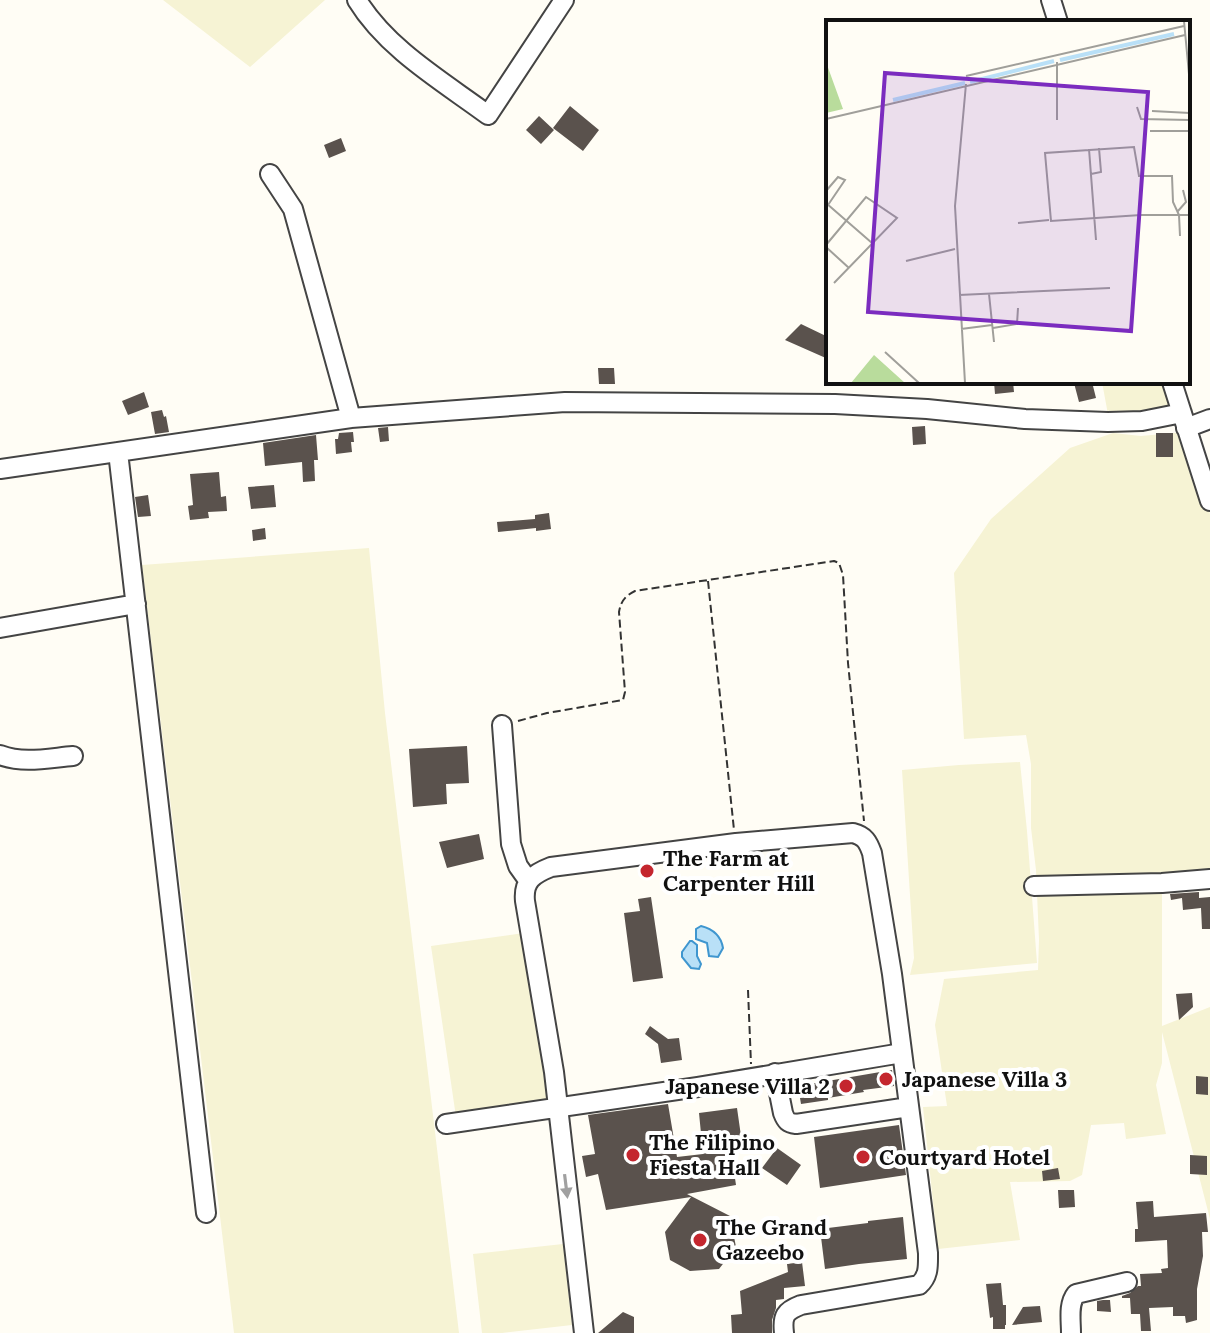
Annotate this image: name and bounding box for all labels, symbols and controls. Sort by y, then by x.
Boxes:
inset map [826,20,1190,384]
place label: The Farm at Carpenter Hill [663,844,815,897]
marker: The Farm at Carpenter Hill [638,862,656,880]
place label: Japanese Villa 3 [902,1065,1067,1093]
marker: Japanese Villa 3 [877,1070,895,1088]
place label: Japanese Villa 2 [665,1072,830,1100]
marker: Japanese Villa 2 [837,1077,855,1095]
place label: The Filipino Fiesta Hall [649,1128,775,1181]
place label: Courtyard Hotel [879,1143,1050,1171]
marker: The Filipino Fiesta Hall [624,1146,642,1164]
marker: Courtyard Hotel [854,1148,872,1166]
one-way arrow [560,1174,573,1199]
place label: The Grand Gazeebo [716,1213,827,1266]
marker: The Grand Gazeebo [691,1231,709,1249]

